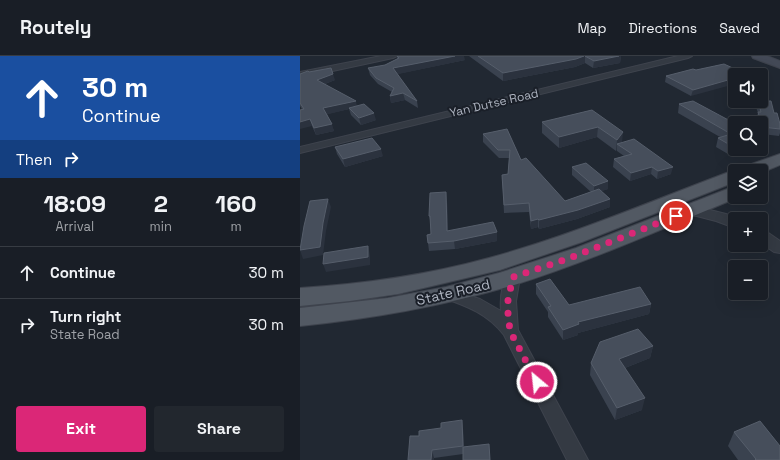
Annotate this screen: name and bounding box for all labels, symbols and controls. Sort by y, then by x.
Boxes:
text: Routely [20,15,91,40]
text: Map [577,19,607,37]
text: Directions [629,19,697,37]
text: Saved [719,19,760,37]
map controls [728,68,768,300]
button: sound [728,68,768,108]
text: 30 m [82,69,148,105]
icon: ahead [16,72,68,124]
street label: Yan Dutse Road [448,85,540,121]
text: Continue [82,104,161,127]
button: search [728,116,768,156]
icon: right [60,148,82,170]
text: Then [16,150,52,169]
button: layers [728,164,768,204]
text: 18:09 [43,188,106,219]
text: 2 [154,188,168,219]
text: 160 [215,188,257,219]
pin [659,199,693,233]
icon: arrive [665,205,687,227]
button: + [728,212,768,252]
text: Arrival [55,218,94,235]
text: min [150,218,172,235]
text: m [230,218,242,235]
button: − [728,260,768,300]
icon: ahead [16,262,38,284]
text: Continue [50,263,116,282]
text: 30 m [249,263,284,282]
street label: State Road [414,275,492,309]
text: Turn right [50,307,121,326]
icon: right [16,314,38,336]
text: 30 m [249,315,284,334]
text: State Road [50,326,120,343]
position arrow [516,361,558,403]
button: Exit [16,406,146,452]
button: Share [154,406,284,452]

